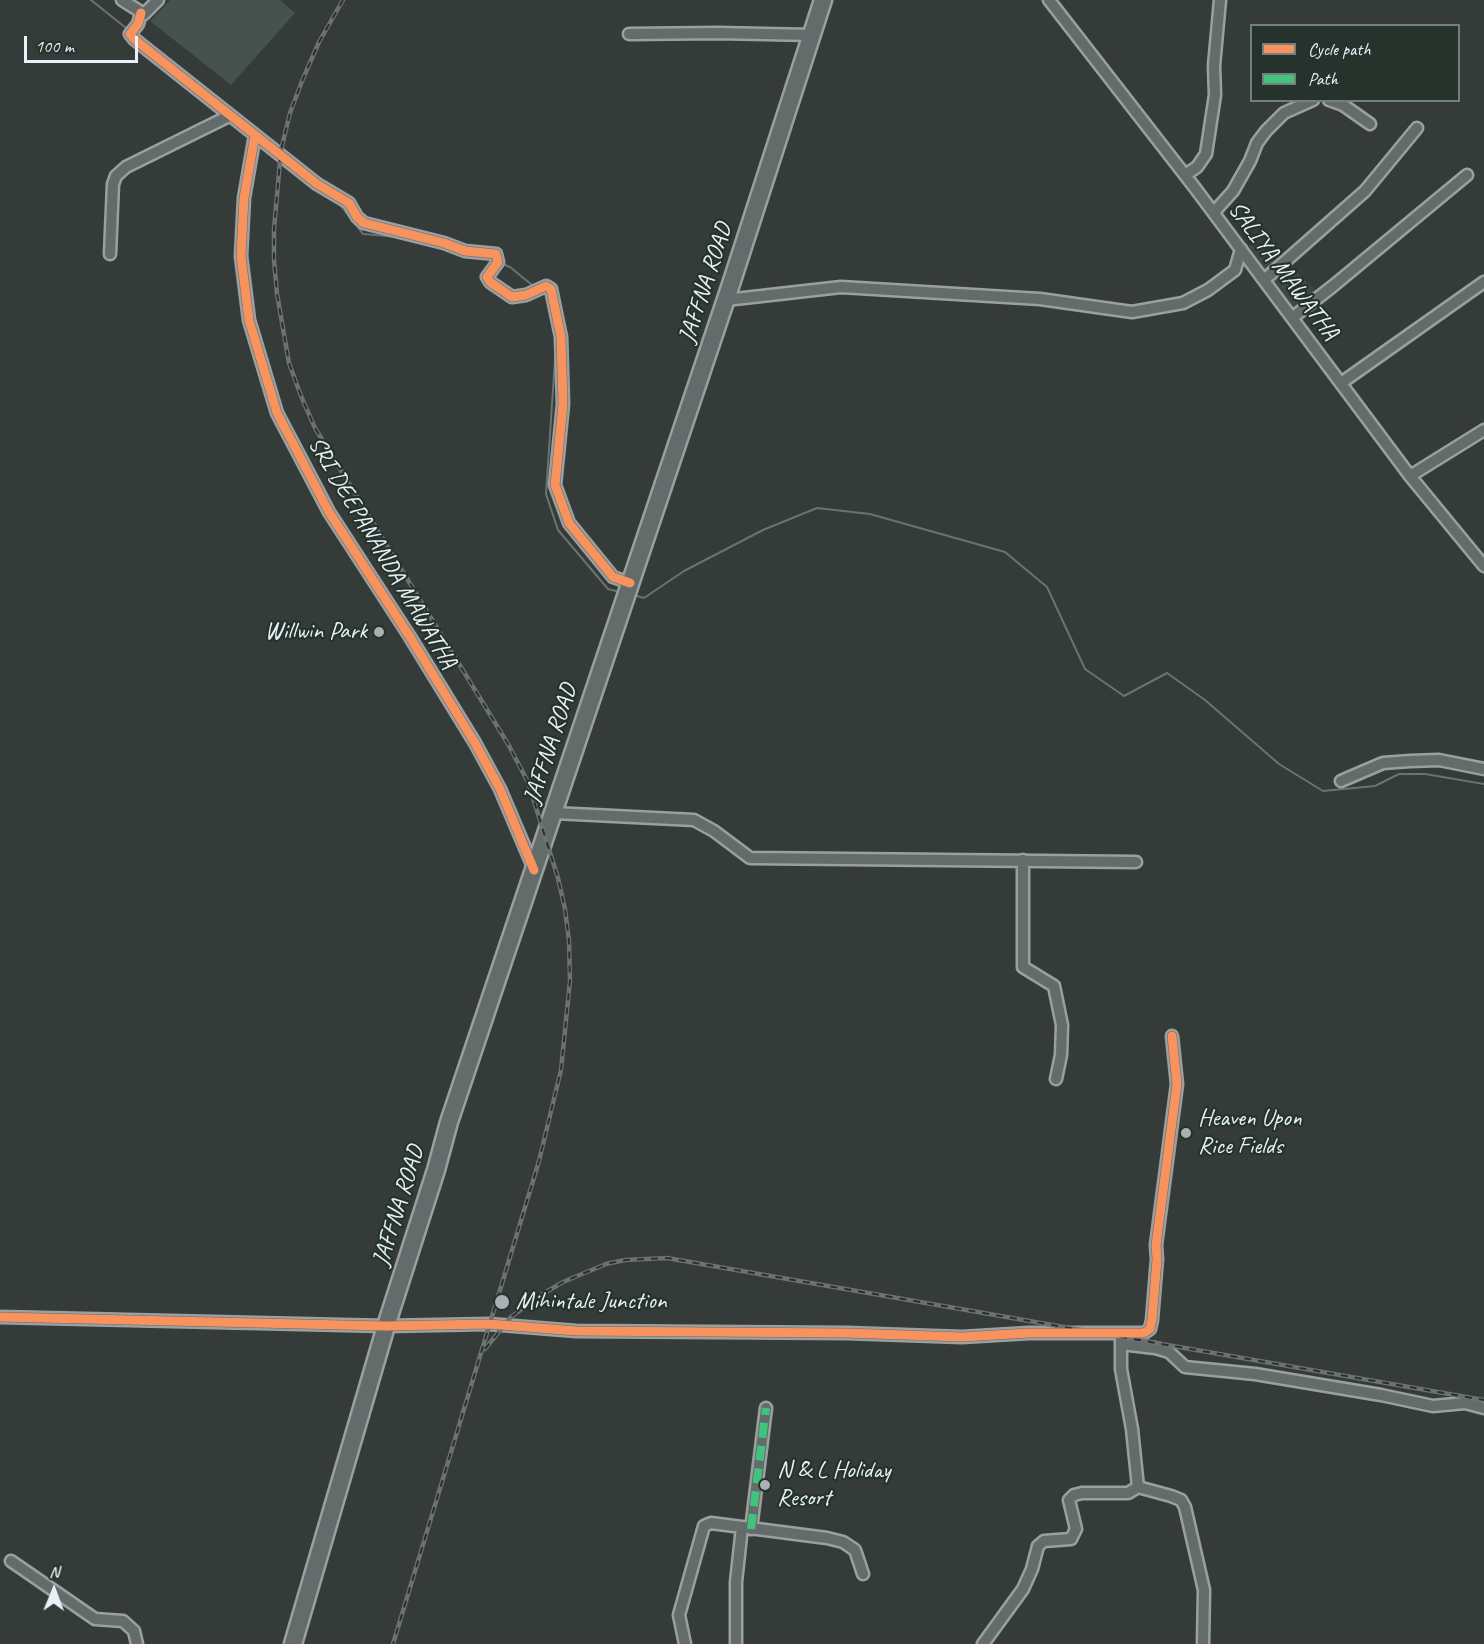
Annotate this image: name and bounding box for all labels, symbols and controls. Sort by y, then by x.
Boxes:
scale bar [27,24,141,62]
legend [1250,24,1460,102]
text: 100 m [35,35,74,57]
text: Cycle path [1308,38,1370,60]
text: Path [1308,68,1338,90]
street label: SALIYA MAWATHA [1221,196,1345,346]
street label: JAFFNA ROAD [673,219,739,347]
street label: SRI DEEPANANDA MAWATHA [301,432,463,674]
place label: Willwin Park [265,618,367,646]
marker: Willwin Park [372,625,386,639]
street label: JAFFNA ROAD [518,680,584,808]
place label: Heaven Upon Rice Fields [1198,1105,1301,1161]
marker: Heaven Upon Rice Fields [1179,1126,1193,1140]
street label: JAFFNA ROAD [367,1142,431,1270]
place label: Mihintale Junction [516,1288,667,1316]
marker: Mihintale Junction [493,1293,511,1311]
place label: N & L Holiday Resort [777,1457,891,1513]
marker: N & L Holiday Resort [758,1478,772,1492]
north arrow [24,1560,84,1620]
text: N [49,1562,59,1582]

